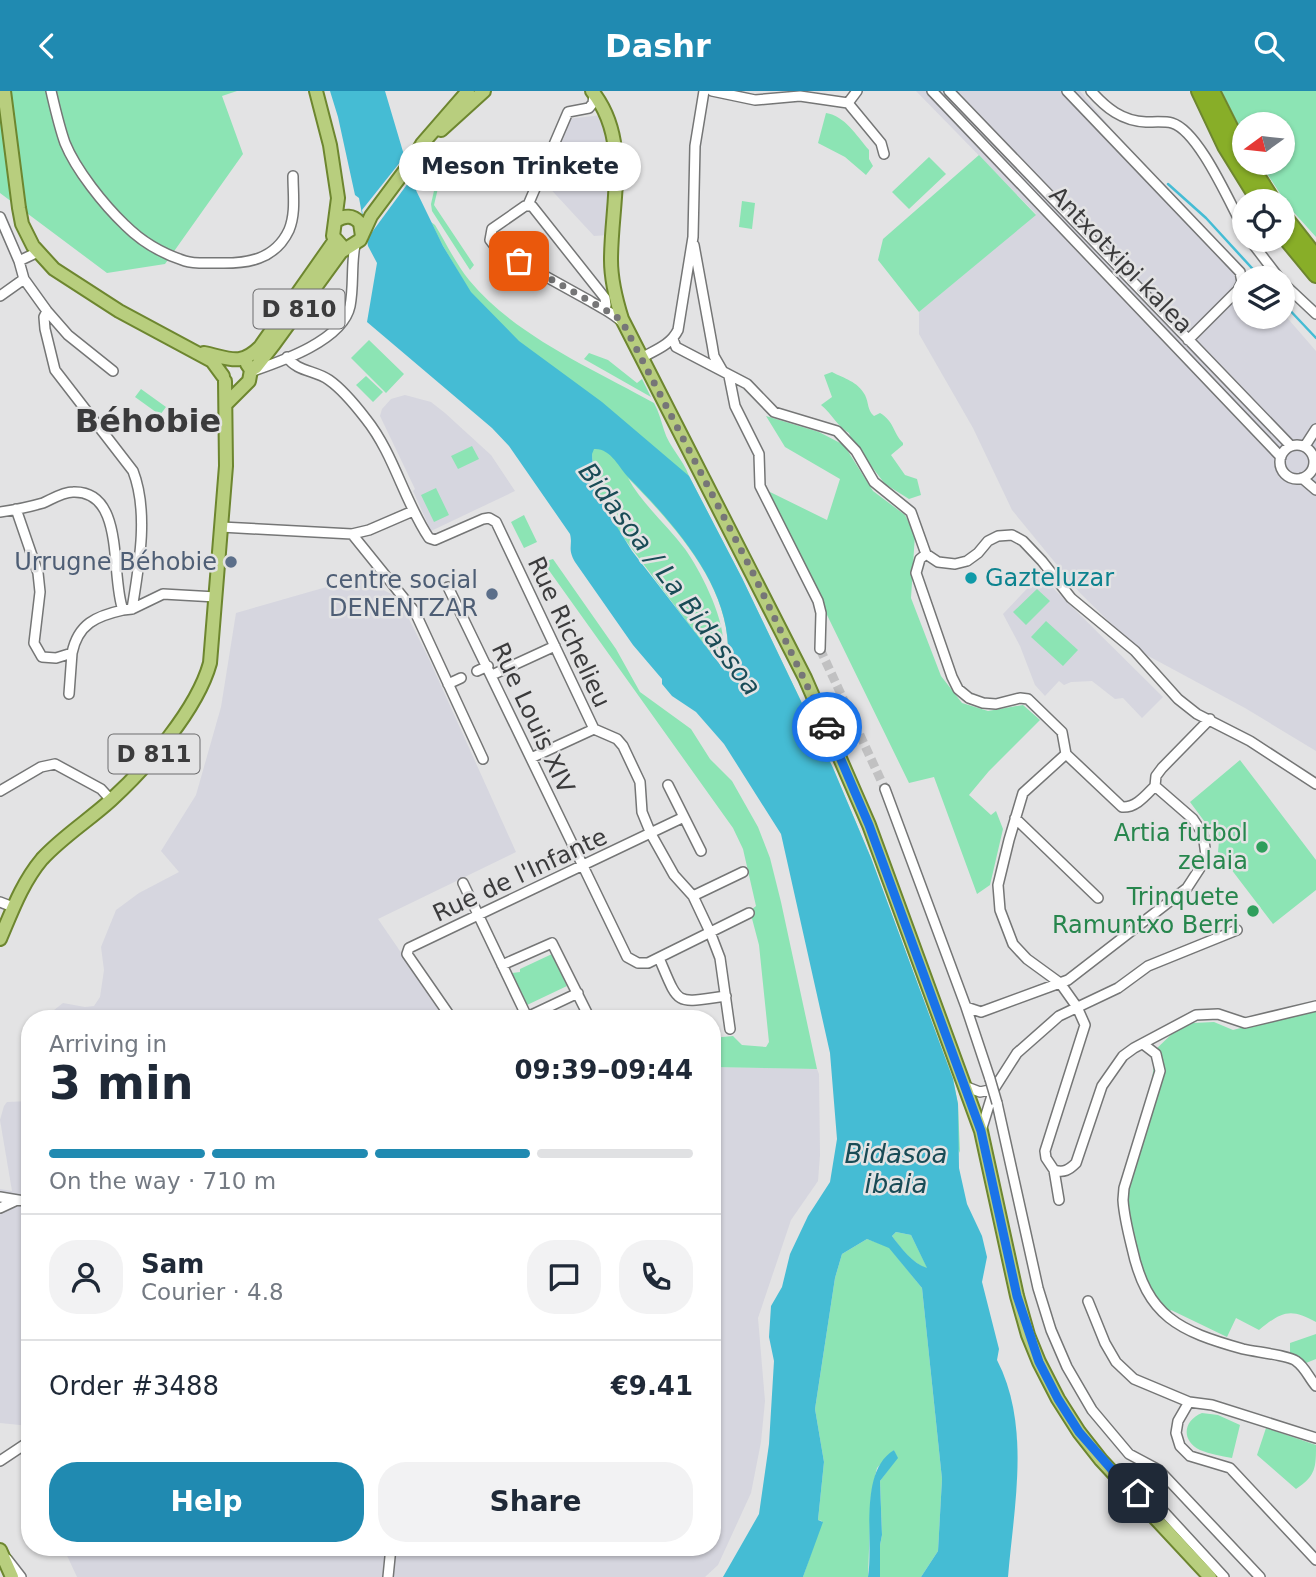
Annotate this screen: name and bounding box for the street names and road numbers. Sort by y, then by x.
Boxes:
street label: Antxotxipi kalea [1044,181,1198,339]
road number: D 810 [254,289,344,329]
street label: Rue Richelieu [522,552,616,712]
street label: Rue Louis XIV [486,638,580,798]
road number: D 811 [108,734,200,773]
street label: Rue de l'Infante [428,822,612,928]

